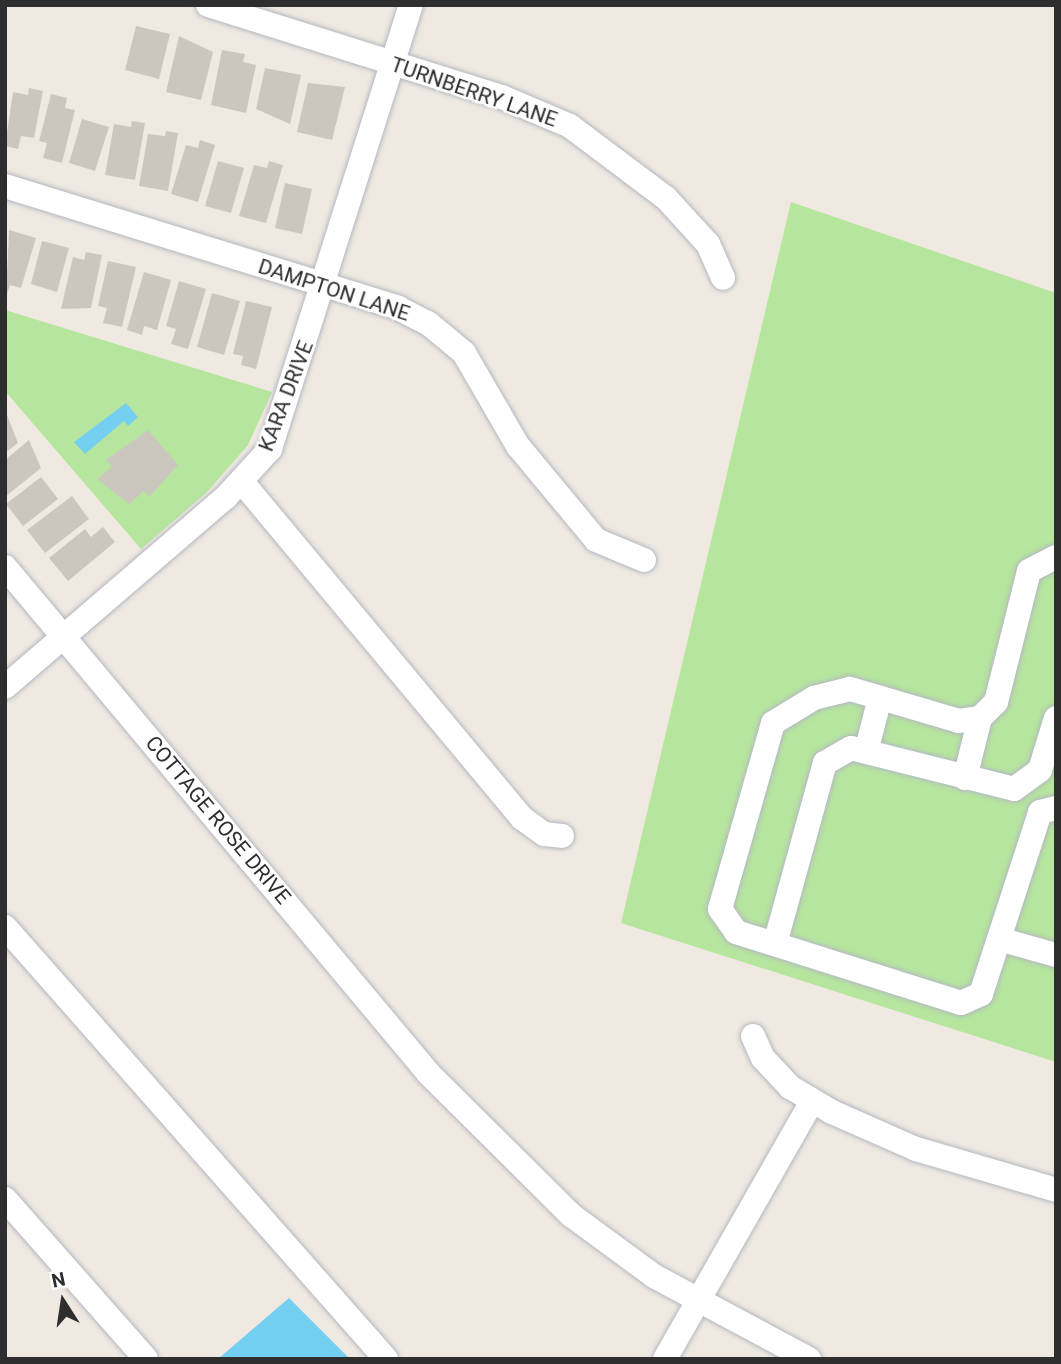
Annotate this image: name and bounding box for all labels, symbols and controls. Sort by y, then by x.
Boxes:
street label: TURNBERRY LANE [387,52,561,132]
street label: DAMPTON LANE [255,254,413,326]
street label: KARA DRIVE [253,337,319,455]
street label: COTTAGE ROSE DRIVE [140,731,296,909]
north arrow [28,1266,98,1336]
text: N [50,1267,67,1293]

